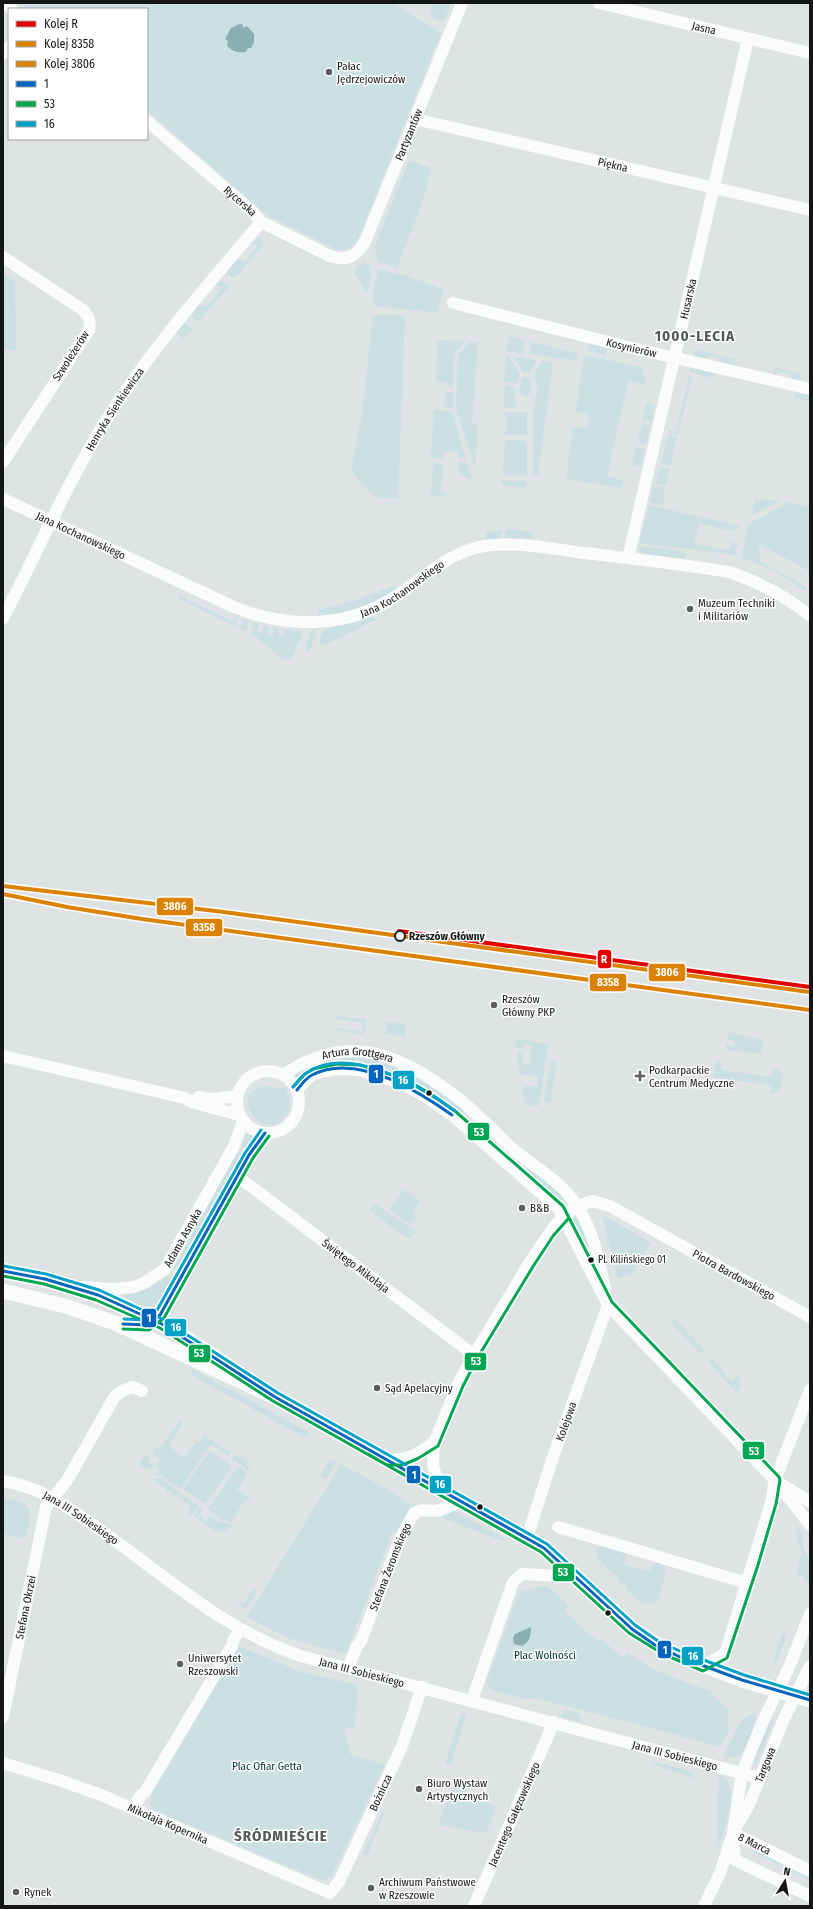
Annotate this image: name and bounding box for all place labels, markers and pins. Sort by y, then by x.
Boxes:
place label: Pałac Jędrzejowiczów [337,60,405,86]
marker: Pałac Jędrzejowiczów [324,67,334,77]
place label: Muzeum Techniki i Militariów [698,597,775,623]
marker: Muzeum Techniki i Militariów [685,604,695,614]
marker: Rzeszów Główny [394,930,406,942]
place label: Rzeszów Główny [409,930,485,943]
place label: Rzeszów Główny PKP [502,993,555,1019]
marker: Rzeszów Główny PKP [489,1000,499,1010]
place label: Podkarpackie Centrum Medyczne [649,1064,734,1090]
marker: Podkarpackie Centrum Medyczne [634,1070,646,1082]
unlabelled marker [424,1088,434,1098]
place label: B&B [530,1202,549,1215]
marker: B&B [517,1203,527,1213]
place label: Pl. Kilińskiego 01 [598,1253,666,1266]
marker: Pl. Kilińskiego 01 [586,1255,596,1265]
place label: Sąd Apelacyjny [385,1382,453,1395]
marker: Sąd Apelacyjny [372,1383,382,1393]
unlabelled marker [475,1502,485,1512]
unlabelled marker [603,1608,613,1618]
place label: Uniwersytet Rzeszowski [188,1652,242,1678]
marker: Uniwersytet Rzeszowski [175,1659,185,1669]
place label: Biuro Wystaw Artystycznych [427,1777,488,1803]
marker: Biuro Wystaw Artystycznych [414,1784,424,1794]
place label: Archiwum Państwowe w Rzeszowie [379,1876,476,1902]
marker: Archiwum Państwowe w Rzeszowie [366,1883,376,1893]
place label: Rynek [24,1886,52,1899]
marker: Rynek [11,1887,21,1897]

